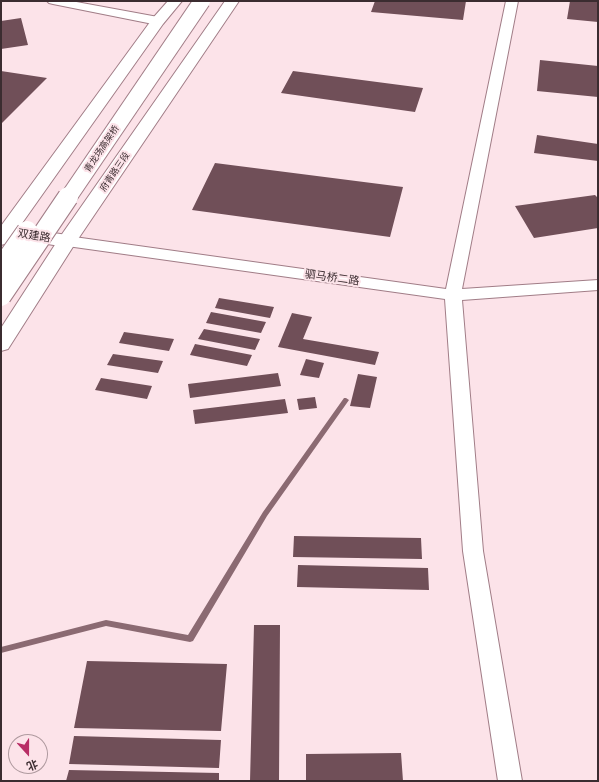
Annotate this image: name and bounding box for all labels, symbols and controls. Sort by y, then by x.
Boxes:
street label: 青龙场高架桥 [82,124,122,174]
street label: 府青路三段 [98,150,132,194]
street label: 双建路 [17,227,51,245]
street label: 驷马桥二路 [304,268,360,288]
north arrow [8,734,48,774]
text: 北 [25,757,40,773]

